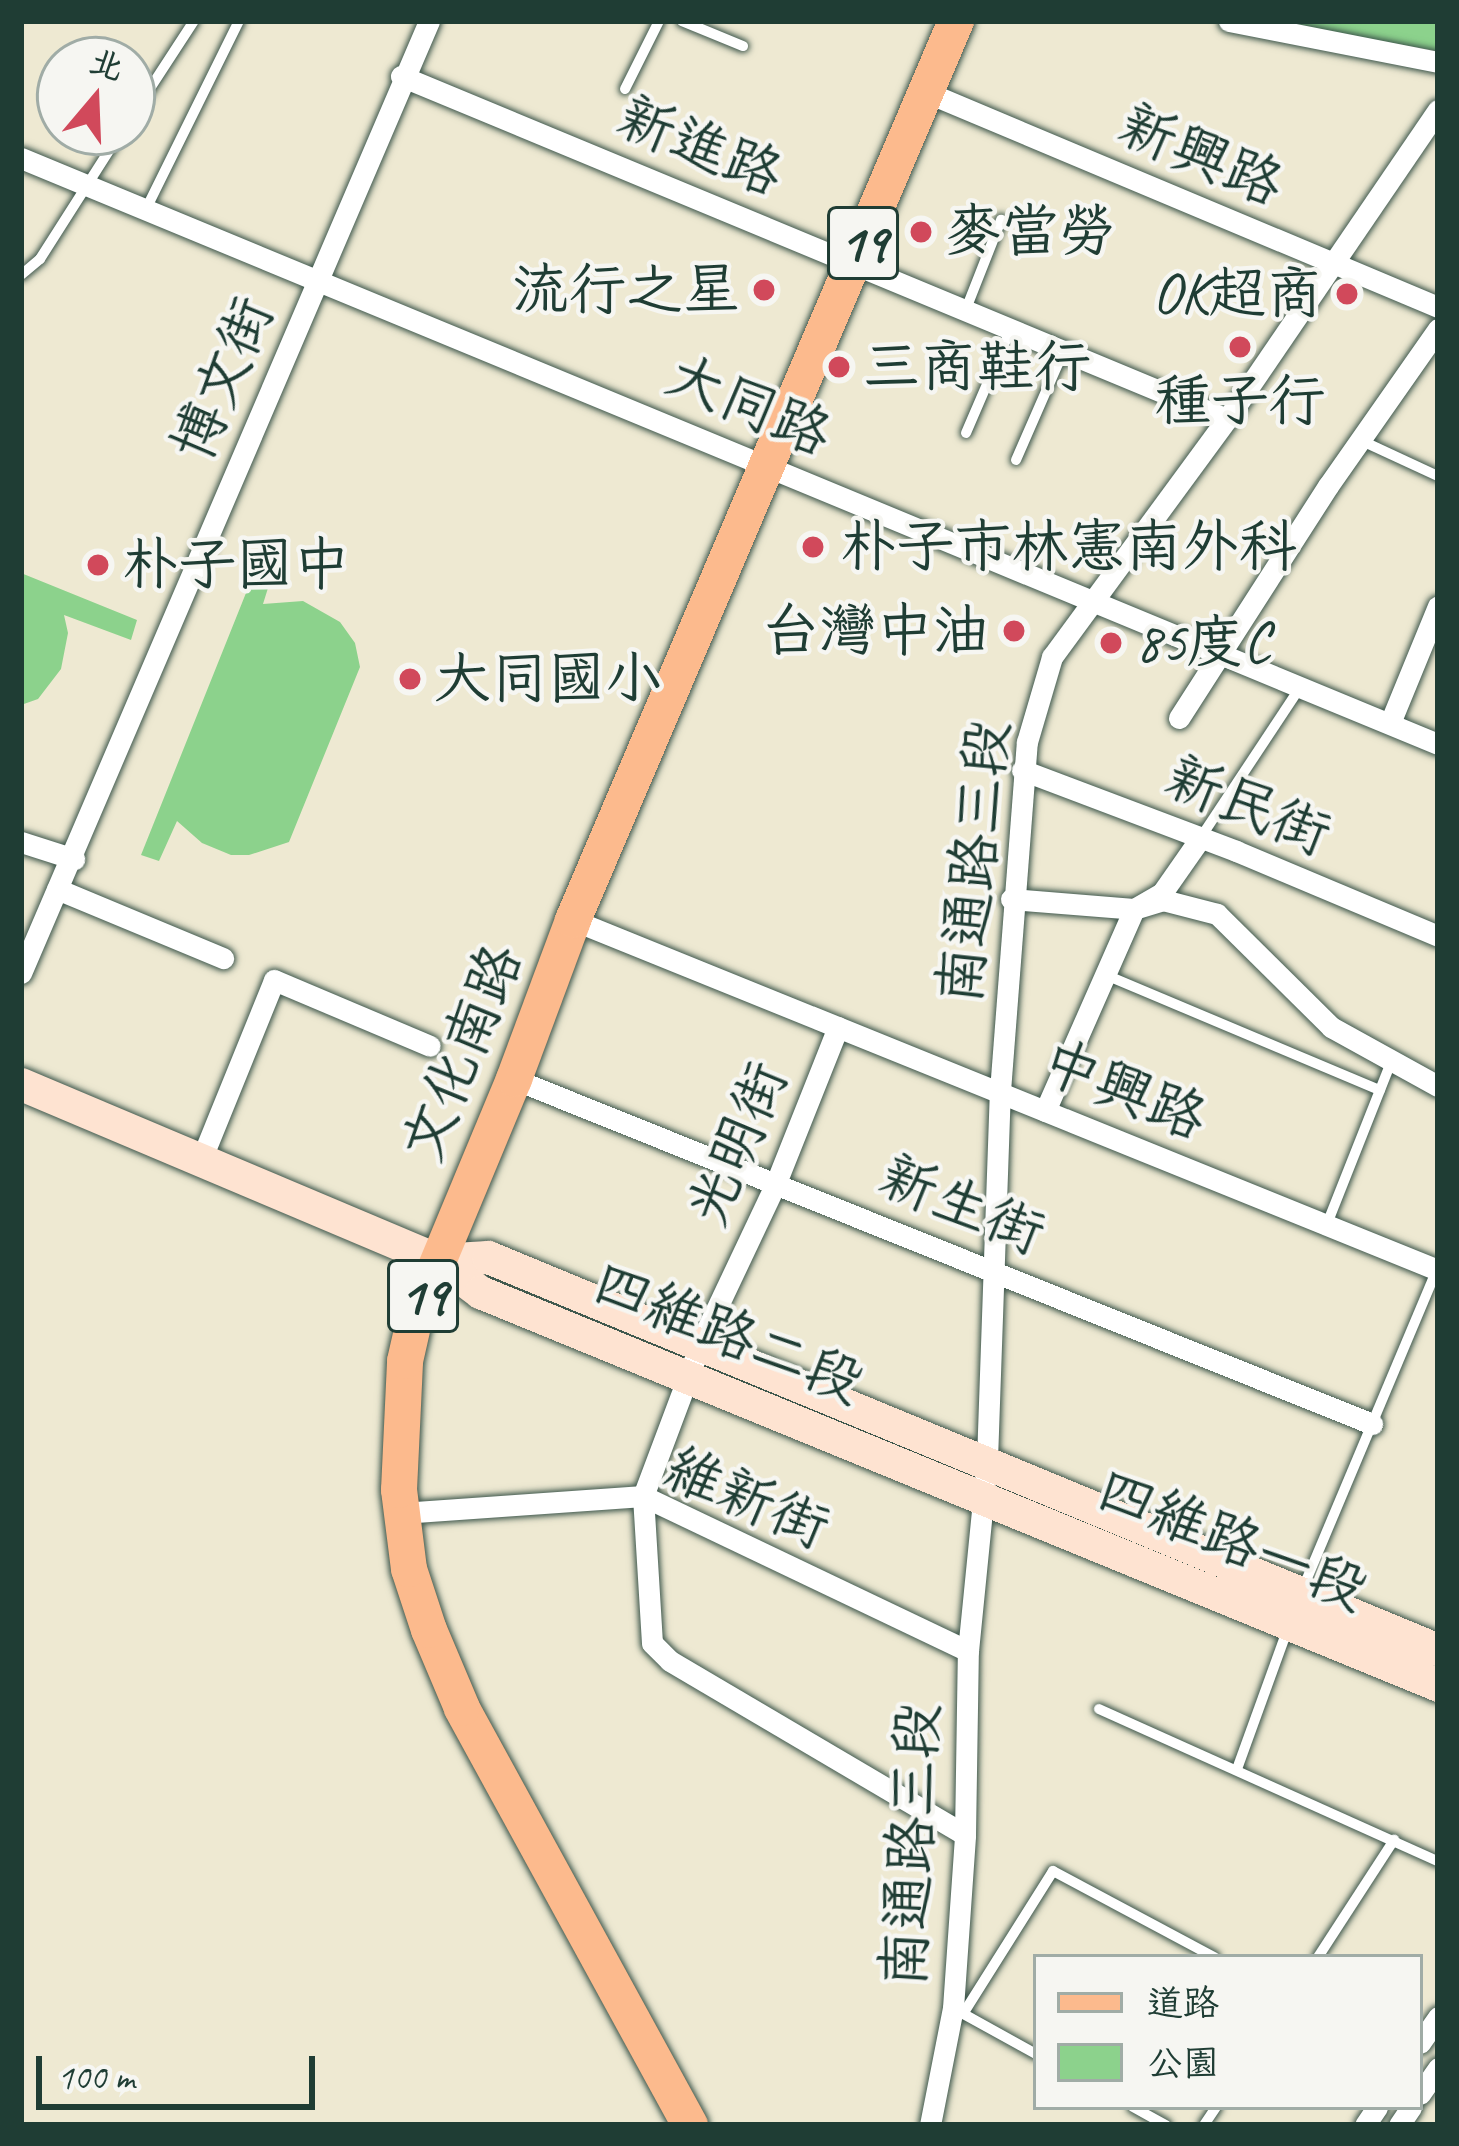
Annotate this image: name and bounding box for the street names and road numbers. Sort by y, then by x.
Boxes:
street label: 新進路 [608,82,792,210]
street label: 新興路 [1109,90,1293,220]
road number: 19 [827,195,899,291]
street label: 博文街 [158,287,288,471]
street label: 大同路 [657,340,841,470]
street label: 南通路三段 [925,717,1023,1007]
street label: 新民街 [1156,742,1340,870]
street label: 文化南路 [388,934,536,1172]
street label: 中興路 [1032,1026,1216,1154]
street label: 光明街 [672,1052,802,1236]
street label: 新生街 [870,1141,1054,1269]
road number: 19 [387,1248,459,1344]
street label: 四維路二段 [583,1248,873,1418]
street label: 維新街 [655,1433,839,1563]
street label: 四維路一段 [1087,1455,1377,1625]
street label: 南通路三段 [869,1701,953,1989]

